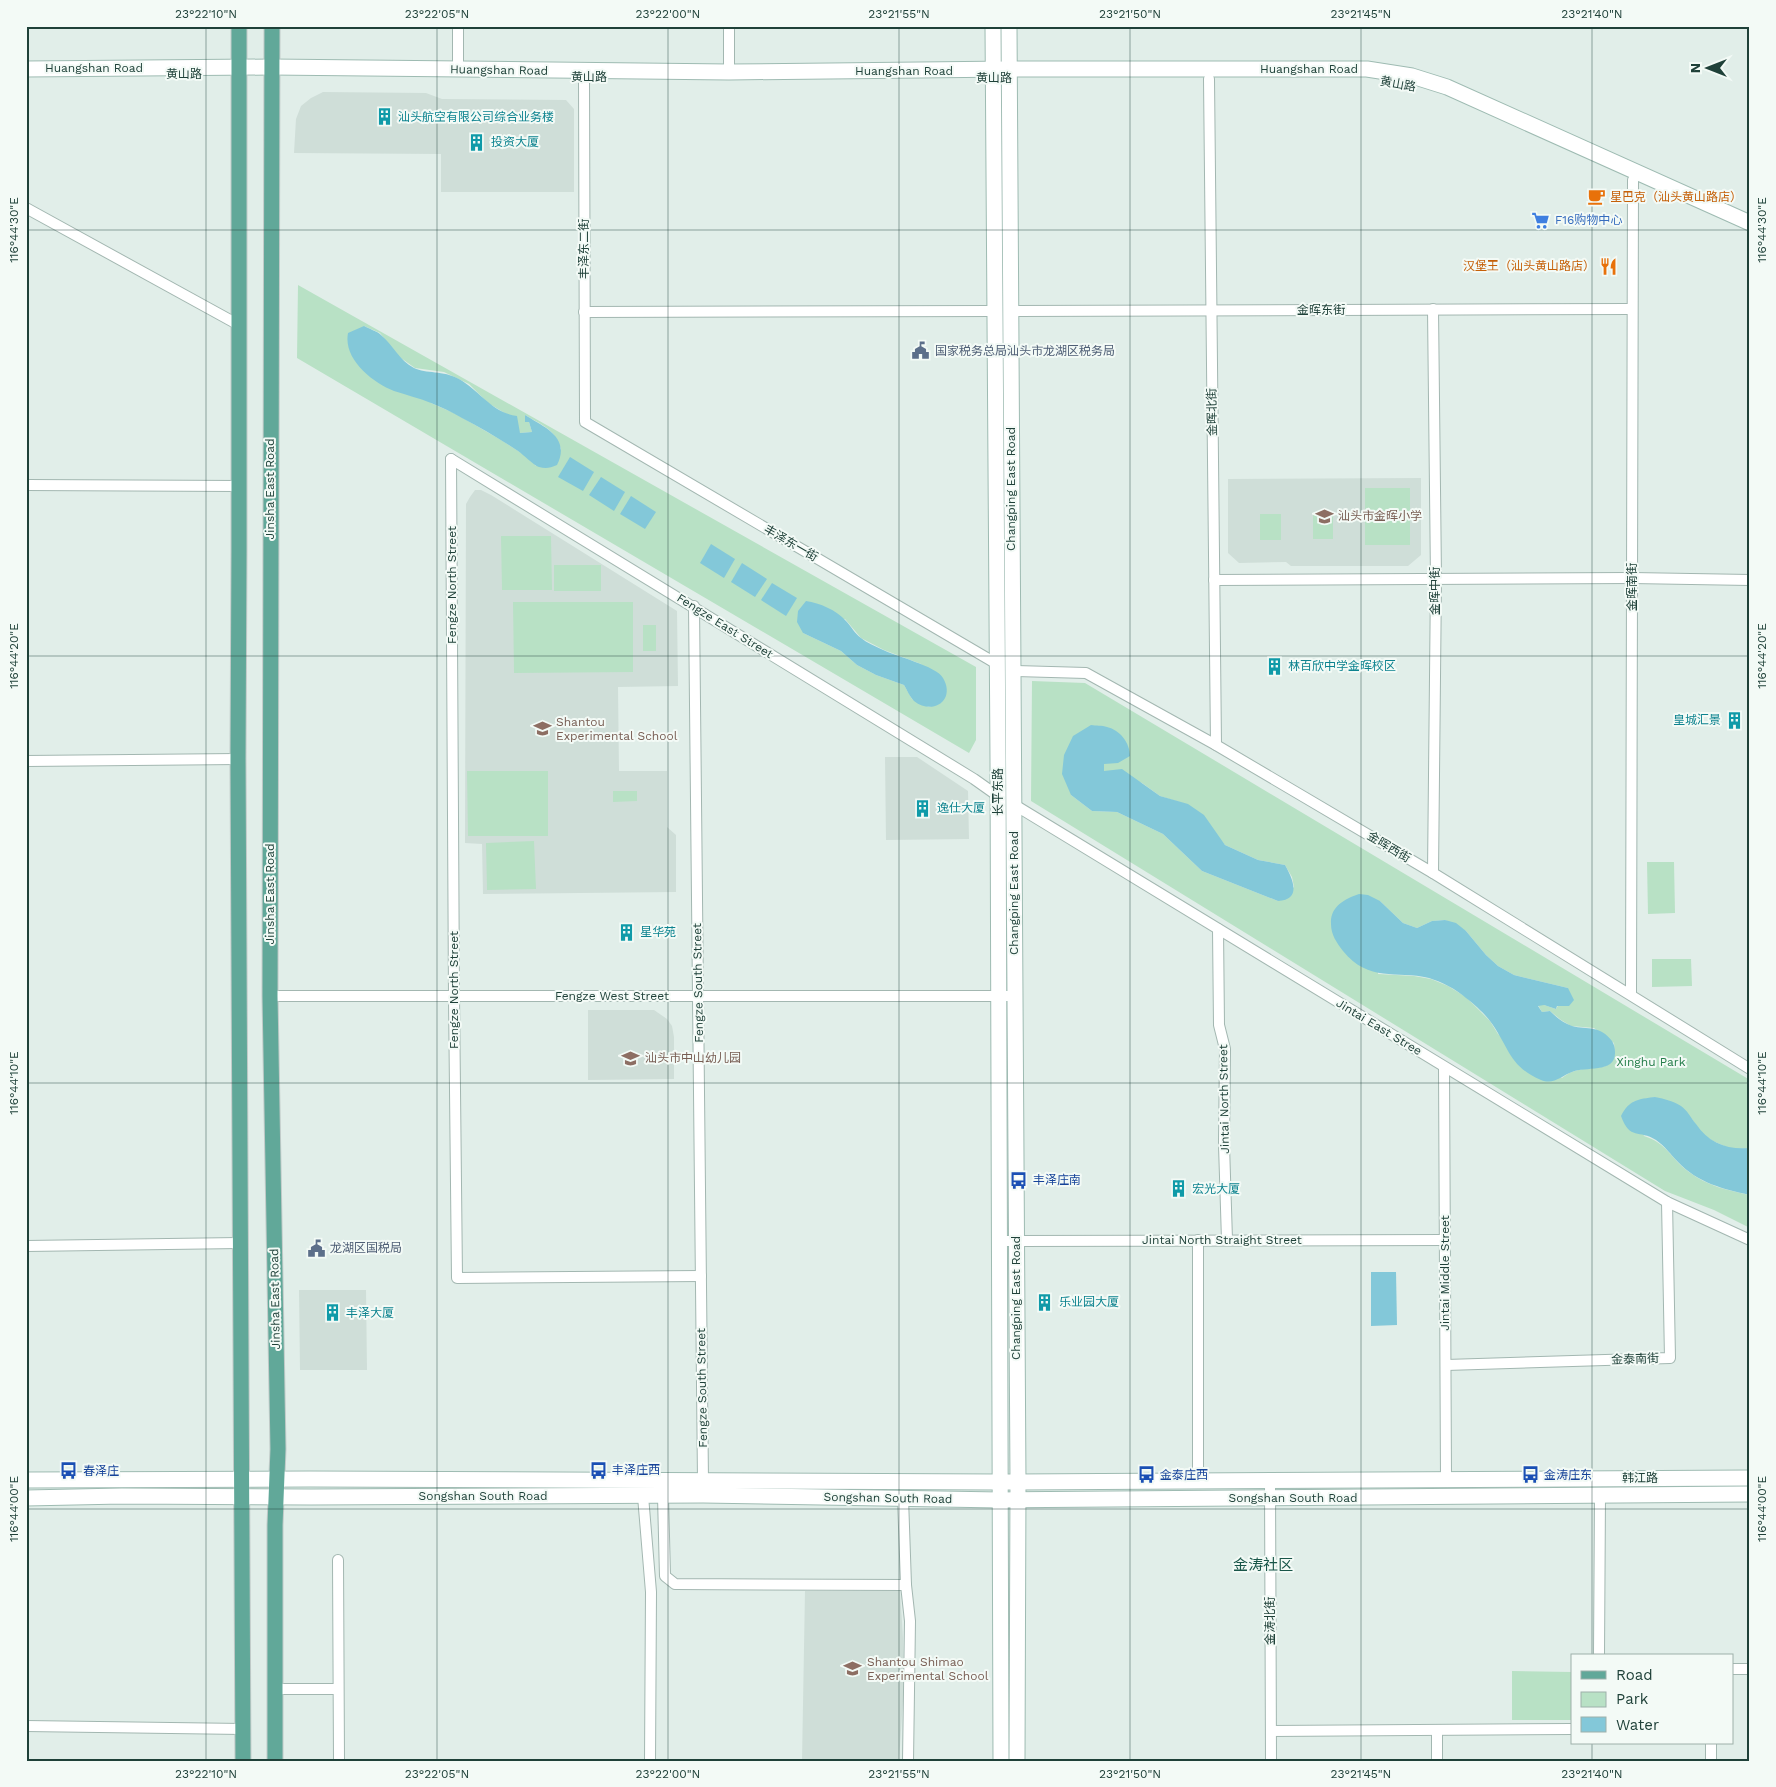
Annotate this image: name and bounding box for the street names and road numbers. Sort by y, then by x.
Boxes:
street label: Huangshan Road [45,61,143,75]
street label: Huangshan Road [450,62,548,78]
street label: Huangshan Road [1260,62,1358,76]
street label: Huangshan Road [855,64,953,78]
street label: 黄山路 [166,67,202,81]
street label: 黄山路 [571,70,607,84]
street label: 黄山路 [976,71,1012,85]
street label: 黄山路 [1379,74,1417,94]
street label: 丰泽东二街 [577,219,591,279]
street label: 金晖东街 [1297,303,1345,317]
street label: 金晖北街 [1205,388,1219,436]
street label: Changping East Road [1004,427,1018,551]
street label: Jinsha East Road [263,439,277,539]
street label: 丰泽东一街 [762,522,820,564]
street label: Fengze North Street [445,526,459,644]
street label: 金晖南街 [1625,563,1639,611]
street label: 金晖中街 [1428,567,1442,615]
street label: Fengze East Street [674,591,776,661]
street label: 长平东路 [991,768,1005,816]
street label: 金晖西街 [1365,829,1413,865]
street label: Changping East Road [1007,831,1021,955]
street label: Jinsha East Road [263,844,277,944]
street label: Fengze South Street [690,923,706,1043]
street label: Fengze North Street [447,931,461,1049]
street label: Fengze West Street [555,989,669,1003]
street label: Jintai East Stree [1334,996,1424,1058]
street label: Jintai North Street [1216,1044,1232,1154]
street label: Jintai Middle Street [1438,1215,1452,1331]
street label: Jintai North Straight Street [1142,1233,1302,1247]
street label: Changping East Road [1009,1236,1023,1360]
street label: Jinsha East Road [267,1248,283,1350]
street label: Fengze South Street [694,1328,710,1448]
street label: 金泰南街 [1611,1351,1659,1367]
street label: 韩江路 [1622,1471,1658,1485]
street label: Songshan South Road [419,1489,547,1503]
street label: Songshan South Road [823,1490,953,1506]
street label: Songshan South Road [1229,1491,1357,1505]
street label: 金涛北街 [1263,1597,1277,1645]

